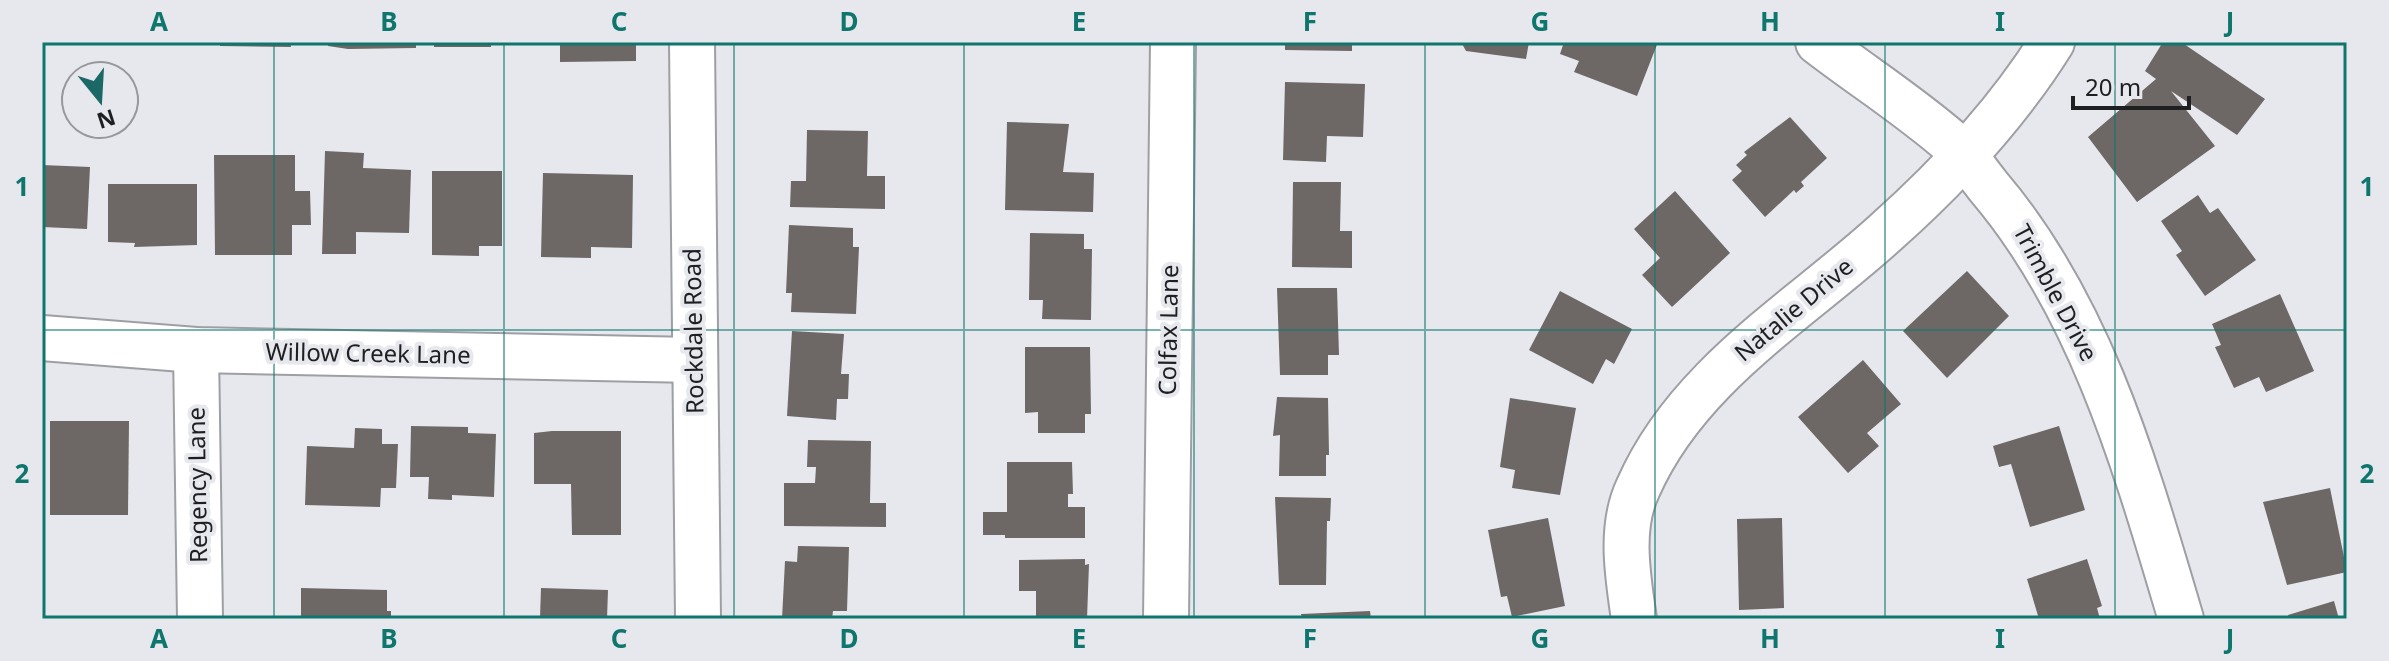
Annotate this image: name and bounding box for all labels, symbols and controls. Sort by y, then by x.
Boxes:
text: A [150,3,168,39]
text: B [380,3,398,39]
text: C [611,3,627,39]
text: D [839,3,859,39]
text: E [1072,3,1086,39]
text: F [1303,3,1317,39]
text: G [1531,3,1549,39]
text: H [1760,3,1780,39]
text: I [1995,3,2005,39]
text: J [2224,3,2234,39]
north arrow [60,60,140,140]
scale bar [2073,60,2189,110]
text: 20 m [2085,70,2141,103]
text: N [93,103,120,137]
text: 1 [15,168,29,204]
text: 1 [2360,168,2374,204]
street label: Trimble Drive [2006,218,2106,367]
street label: Rockdale Road [675,248,710,414]
street label: Natalie Drive [1727,249,1859,368]
street label: Colfax Lane [1150,264,1185,396]
street label: Willow Creek Lane [265,334,471,371]
street label: Regency Lane [179,407,214,563]
text: 2 [15,455,30,491]
text: 2 [2360,455,2375,491]
text: A [150,620,168,656]
text: B [380,620,398,656]
text: C [611,620,627,656]
text: D [839,620,859,656]
text: E [1072,620,1086,656]
text: F [1303,620,1317,656]
text: G [1531,620,1549,656]
text: H [1760,620,1780,656]
text: I [1995,620,2005,656]
text: J [2224,620,2234,656]

